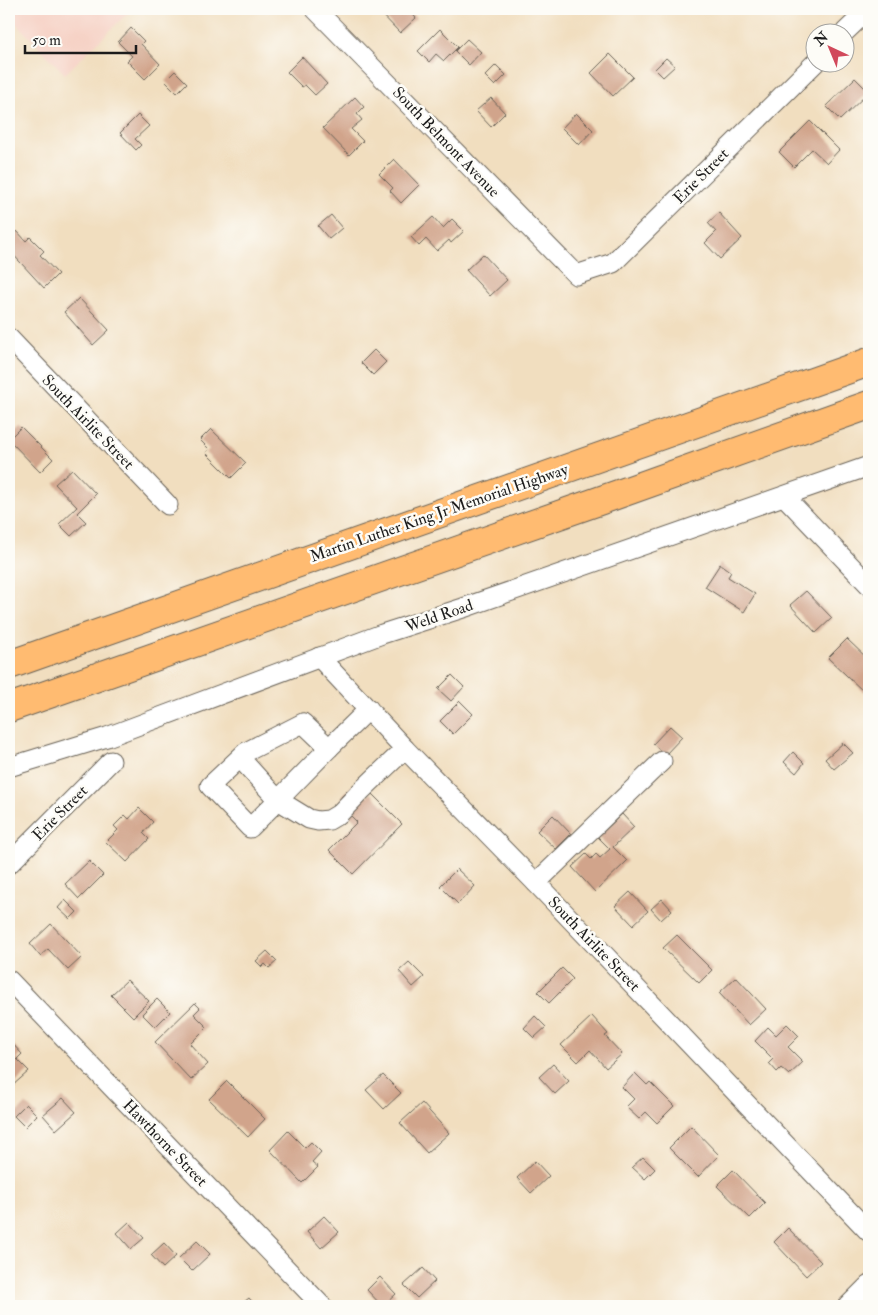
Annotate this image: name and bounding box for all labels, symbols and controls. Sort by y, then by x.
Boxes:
scale bar [25,22,136,54]
north arrow [806,22,856,72]
text: N [810,28,832,50]
text: 50 m [32,31,61,50]
street label: South Belmont Avenue [388,82,504,202]
street label: Erie Street [669,144,733,208]
street label: South Airlite Street [38,370,138,474]
street label: Martin Luther King Jr Memorial Highway [307,459,572,568]
street label: Weld Road [402,595,476,637]
street label: Erie Street [28,781,92,845]
street label: South Airlite Street [544,892,644,996]
street label: Hawthorne Street [118,1095,212,1191]

